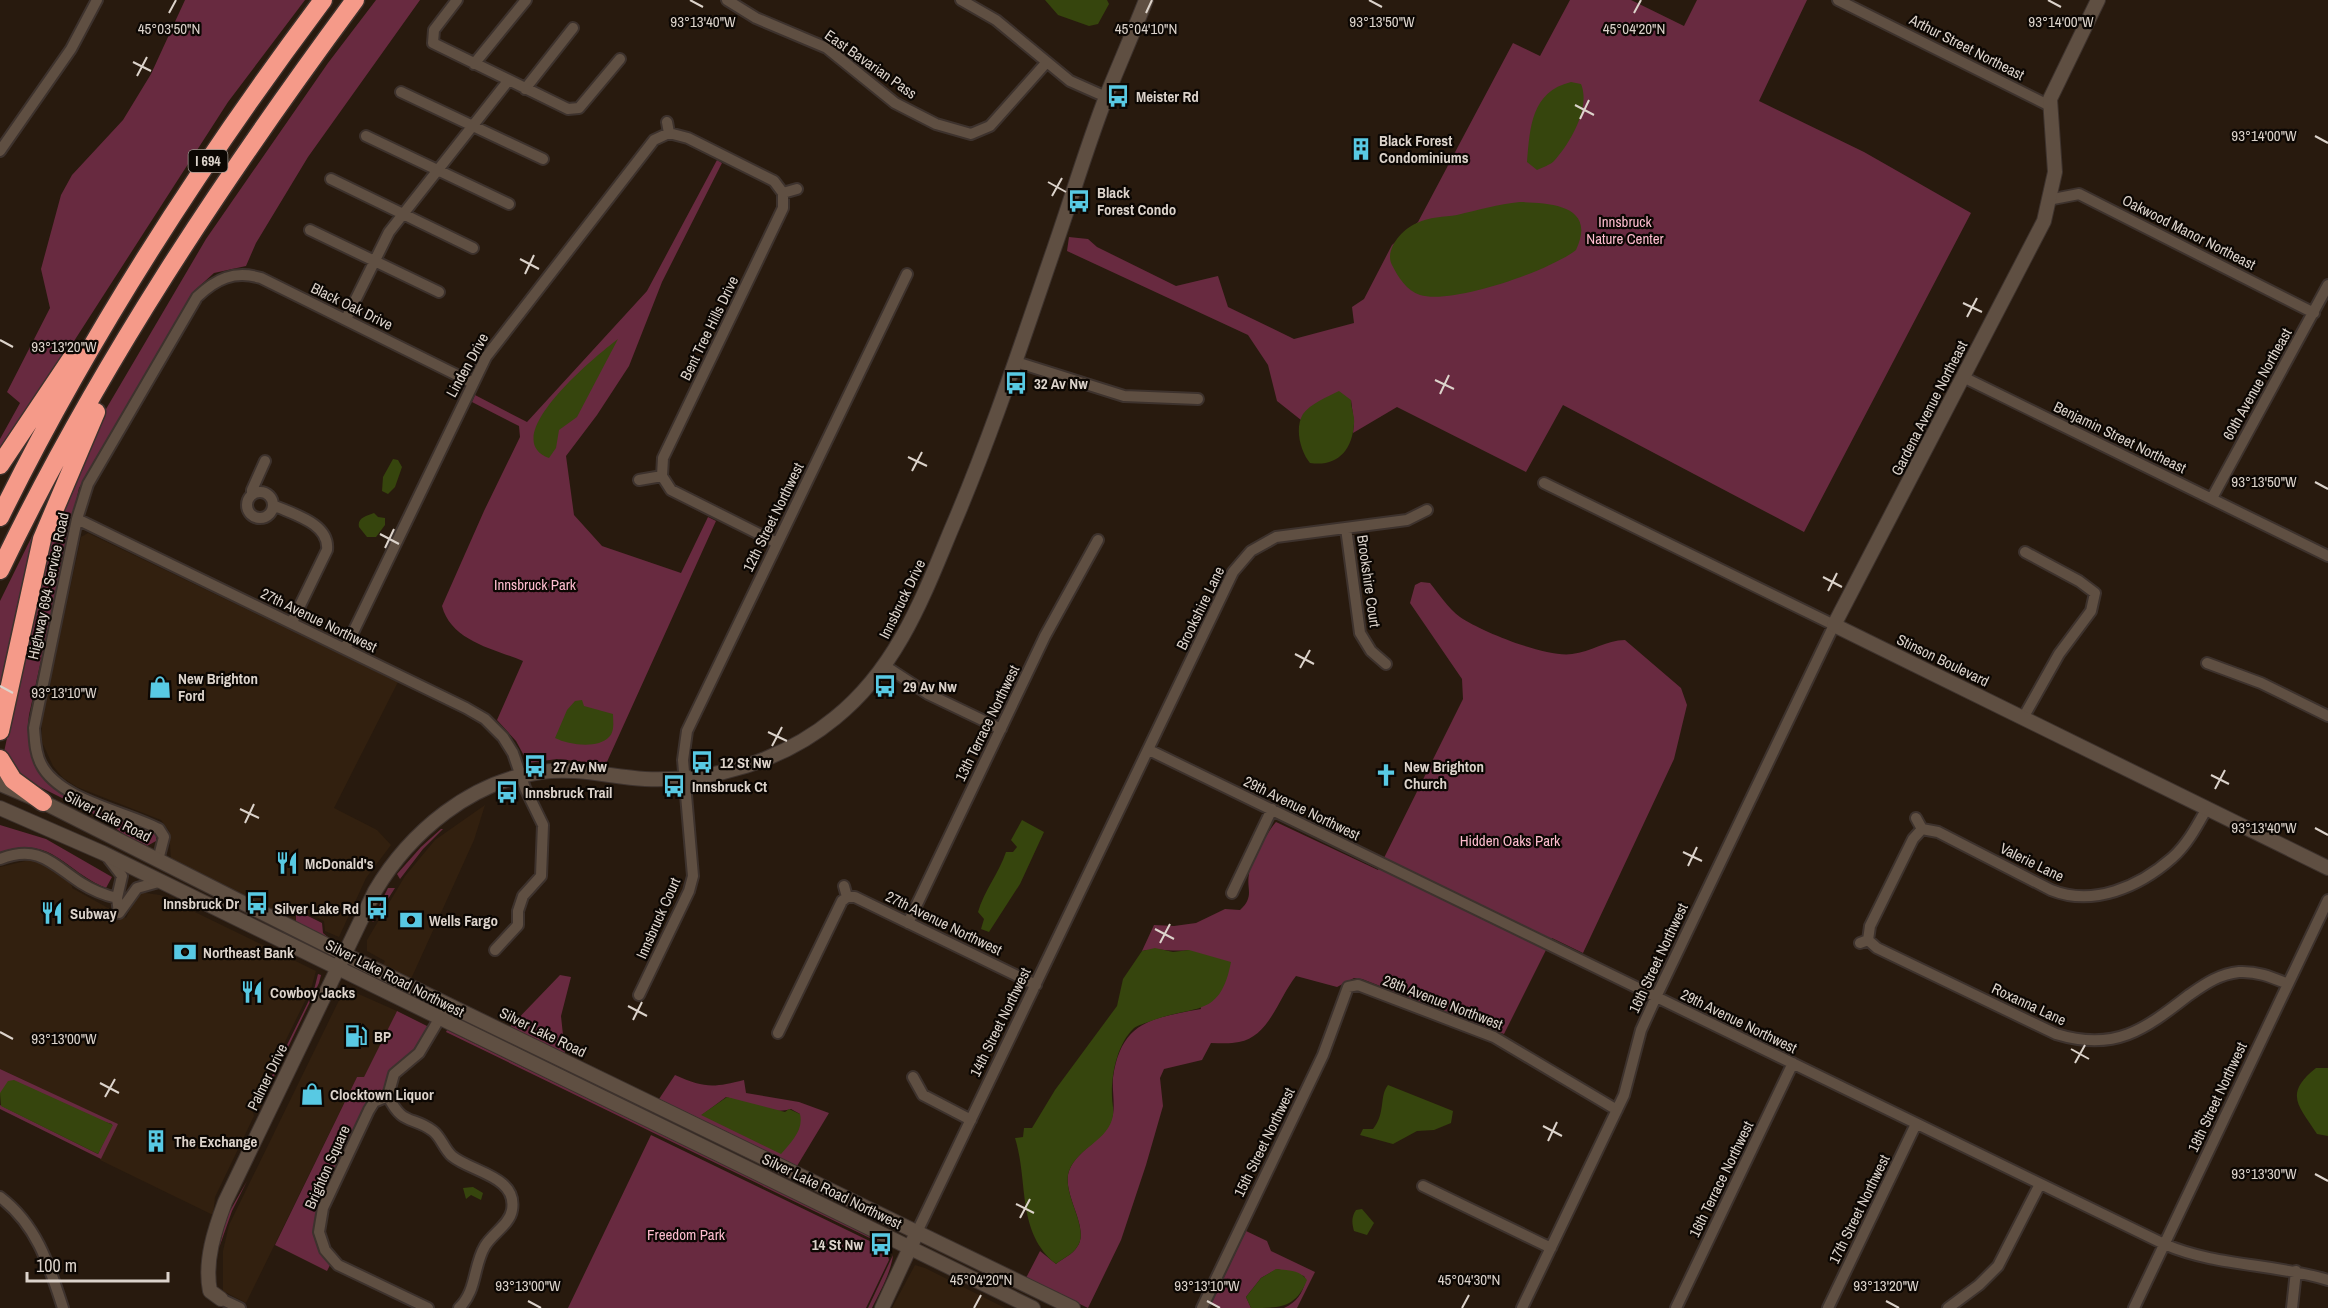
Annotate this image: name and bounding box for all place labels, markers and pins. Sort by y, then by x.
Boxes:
bus stop icon: Meister Rd [1105,83,1131,109]
place label: Meister Rd [1136,86,1199,107]
place label: Black Forest Condominiums [1379,130,1469,168]
building icon: Black Forest Condominiums [1348,136,1374,162]
place label: Black Forest Condo [1097,182,1176,220]
bus stop icon: Black Forest Condo [1066,188,1092,214]
bus stop icon: 32 Av Nw [1003,370,1029,396]
place label: 32 Av Nw [1034,373,1088,394]
place label: New Brighton Ford [178,668,258,706]
bus stop icon: 29 Av Nw [872,673,898,699]
shop icon: New Brighton Ford [147,674,173,700]
place label: 29 Av Nw [903,676,957,697]
bus stop icon: 12 St Nw [689,749,715,775]
place label: 12 St Nw [720,752,772,773]
bus stop icon: 27 Av Nw [522,753,548,779]
place label: 27 Av Nw [553,756,607,777]
place label: New Brighton Church [1404,756,1484,794]
church icon: New Brighton Church [1373,762,1399,788]
bus stop icon: Innsbruck Ct [661,773,687,799]
place label: Innsbruck Ct [692,776,767,797]
bus stop icon: Innsbruck Trail [494,779,520,805]
place label: Innsbruck Trail [525,782,613,803]
restaurant icon: McDonald's [274,850,300,876]
place label: McDonald's [305,853,374,874]
bus stop icon: Innsbruck Dr [244,890,270,916]
place label: Innsbruck Dr [163,893,239,914]
bus stop icon: Silver Lake Rd [364,895,390,921]
place label: Silver Lake Rd [274,898,359,919]
restaurant icon: Subway [39,900,65,926]
place label: Subway [70,903,117,924]
bank icon: Wells Fargo [398,907,424,933]
place label: Wells Fargo [429,910,498,931]
bank icon: Northeast Bank [172,939,198,965]
place label: Northeast Bank [203,942,294,963]
restaurant icon: Cowboy Jacks [239,979,265,1005]
place label: Cowboy Jacks [270,982,356,1003]
fuel station icon: BP [343,1023,369,1049]
place label: BP [374,1026,391,1047]
shop icon: Clocktown Liquor [299,1081,325,1107]
place label: Clocktown Liquor [330,1084,434,1105]
building icon: The Exchange [143,1128,169,1154]
place label: The Exchange [174,1131,258,1152]
bus stop icon: 14 St Nw [868,1231,894,1257]
place label: 14 St Nw [812,1234,863,1255]

